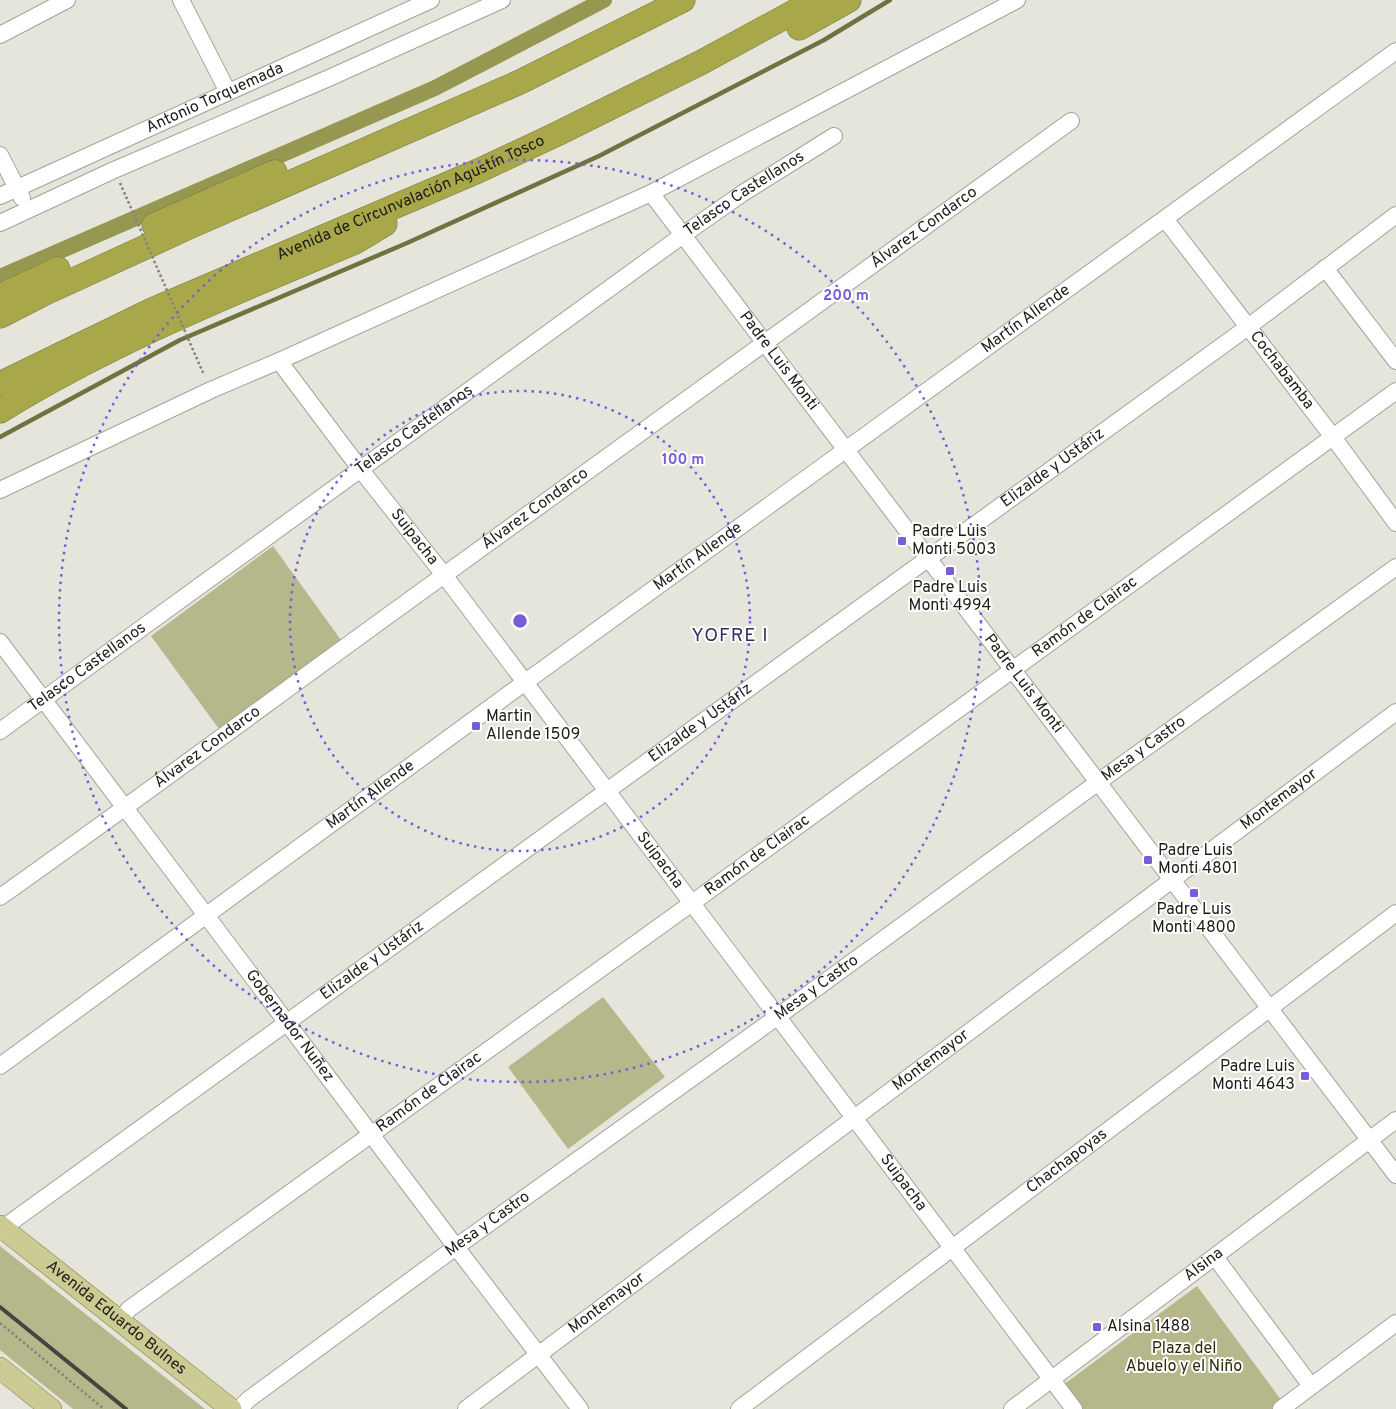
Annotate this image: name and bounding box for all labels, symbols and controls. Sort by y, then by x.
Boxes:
street label: Antonio Torquemada [143,58,287,138]
street label: Avenida de Circunvalación Agustín Tosco [274,131,548,266]
street label: Telasco Castellanos [680,147,808,241]
street label: Álvarez Condarco [866,182,981,273]
street label: Martín Allende [978,280,1074,358]
text: 200 m [823,287,869,306]
street label: Padre Luis Monti [735,308,823,415]
street label: Cochabamba [1245,327,1318,414]
street label: Telasco Castellanos [352,381,477,480]
street label: Elizalde y Ustáriz [997,424,1109,512]
text: 100 m [662,451,704,470]
street label: Álvarez Condarco [477,464,592,554]
street label: Suipacha [386,505,442,569]
street label: Martín Allende [650,518,746,596]
place label: Padre Luis Monti 5003 [912,522,996,560]
marker: Padre Luis Monti 5003 [896,535,908,547]
marker: Padre Luis Monti 4994 [944,565,956,577]
street label: Ramón de Clairac [1028,572,1142,662]
place label: Padre Luis Monti 4994 [909,578,991,616]
centre of rings [511,612,529,630]
street label: Telasco Castellanos [25,618,150,717]
district label: YOFRE I [691,624,769,648]
street label: Padre Luis Monti [979,630,1067,737]
street label: Elizalde y Ustáriz [645,679,756,767]
street label: Álvarez Condarco [149,702,265,793]
place label: Martin Allende 1509 [486,707,580,745]
street label: Mesa y Castro [1098,712,1190,786]
marker: Martin Allende 1509 [470,720,482,732]
street label: Martín Allende [322,756,419,834]
street label: Montemayor [1237,764,1321,835]
street label: Ramón de Clairac [701,810,814,900]
street label: Suipacha [632,828,688,893]
place label: Padre Luis Monti 4801 [1158,841,1238,879]
marker: Padre Luis Monti 4801 [1142,854,1154,866]
marker: Padre Luis Monti 4800 [1188,887,1200,899]
place label: Padre Luis Monti 4800 [1152,900,1236,938]
street label: Elizalde y Ustáriz [317,916,428,1005]
street label: Mesa y Castro [771,951,863,1025]
street label: Gobernador Nuñez [241,966,338,1086]
street label: Montemayor [889,1025,973,1096]
street label: Ramón de Clairac [372,1048,486,1137]
place label: Padre Luis Monti 4643 [1212,1057,1295,1095]
marker: Padre Luis Monti 4643 [1299,1070,1311,1082]
street label: Chachapoyas [1023,1124,1111,1198]
street label: Suipacha [875,1150,931,1215]
street label: Mesa y Castro [441,1187,534,1261]
street label: Alsina [1180,1243,1227,1286]
street label: Avenida Eduardo Bulnes [42,1256,190,1380]
street label: Montemayor [565,1268,649,1339]
place label: Alsina 1488 [1107,1317,1190,1337]
marker: Alsina 1488 [1091,1321,1103,1333]
park label: Plaza del Abuelo y el Niño [1126,1339,1242,1377]

